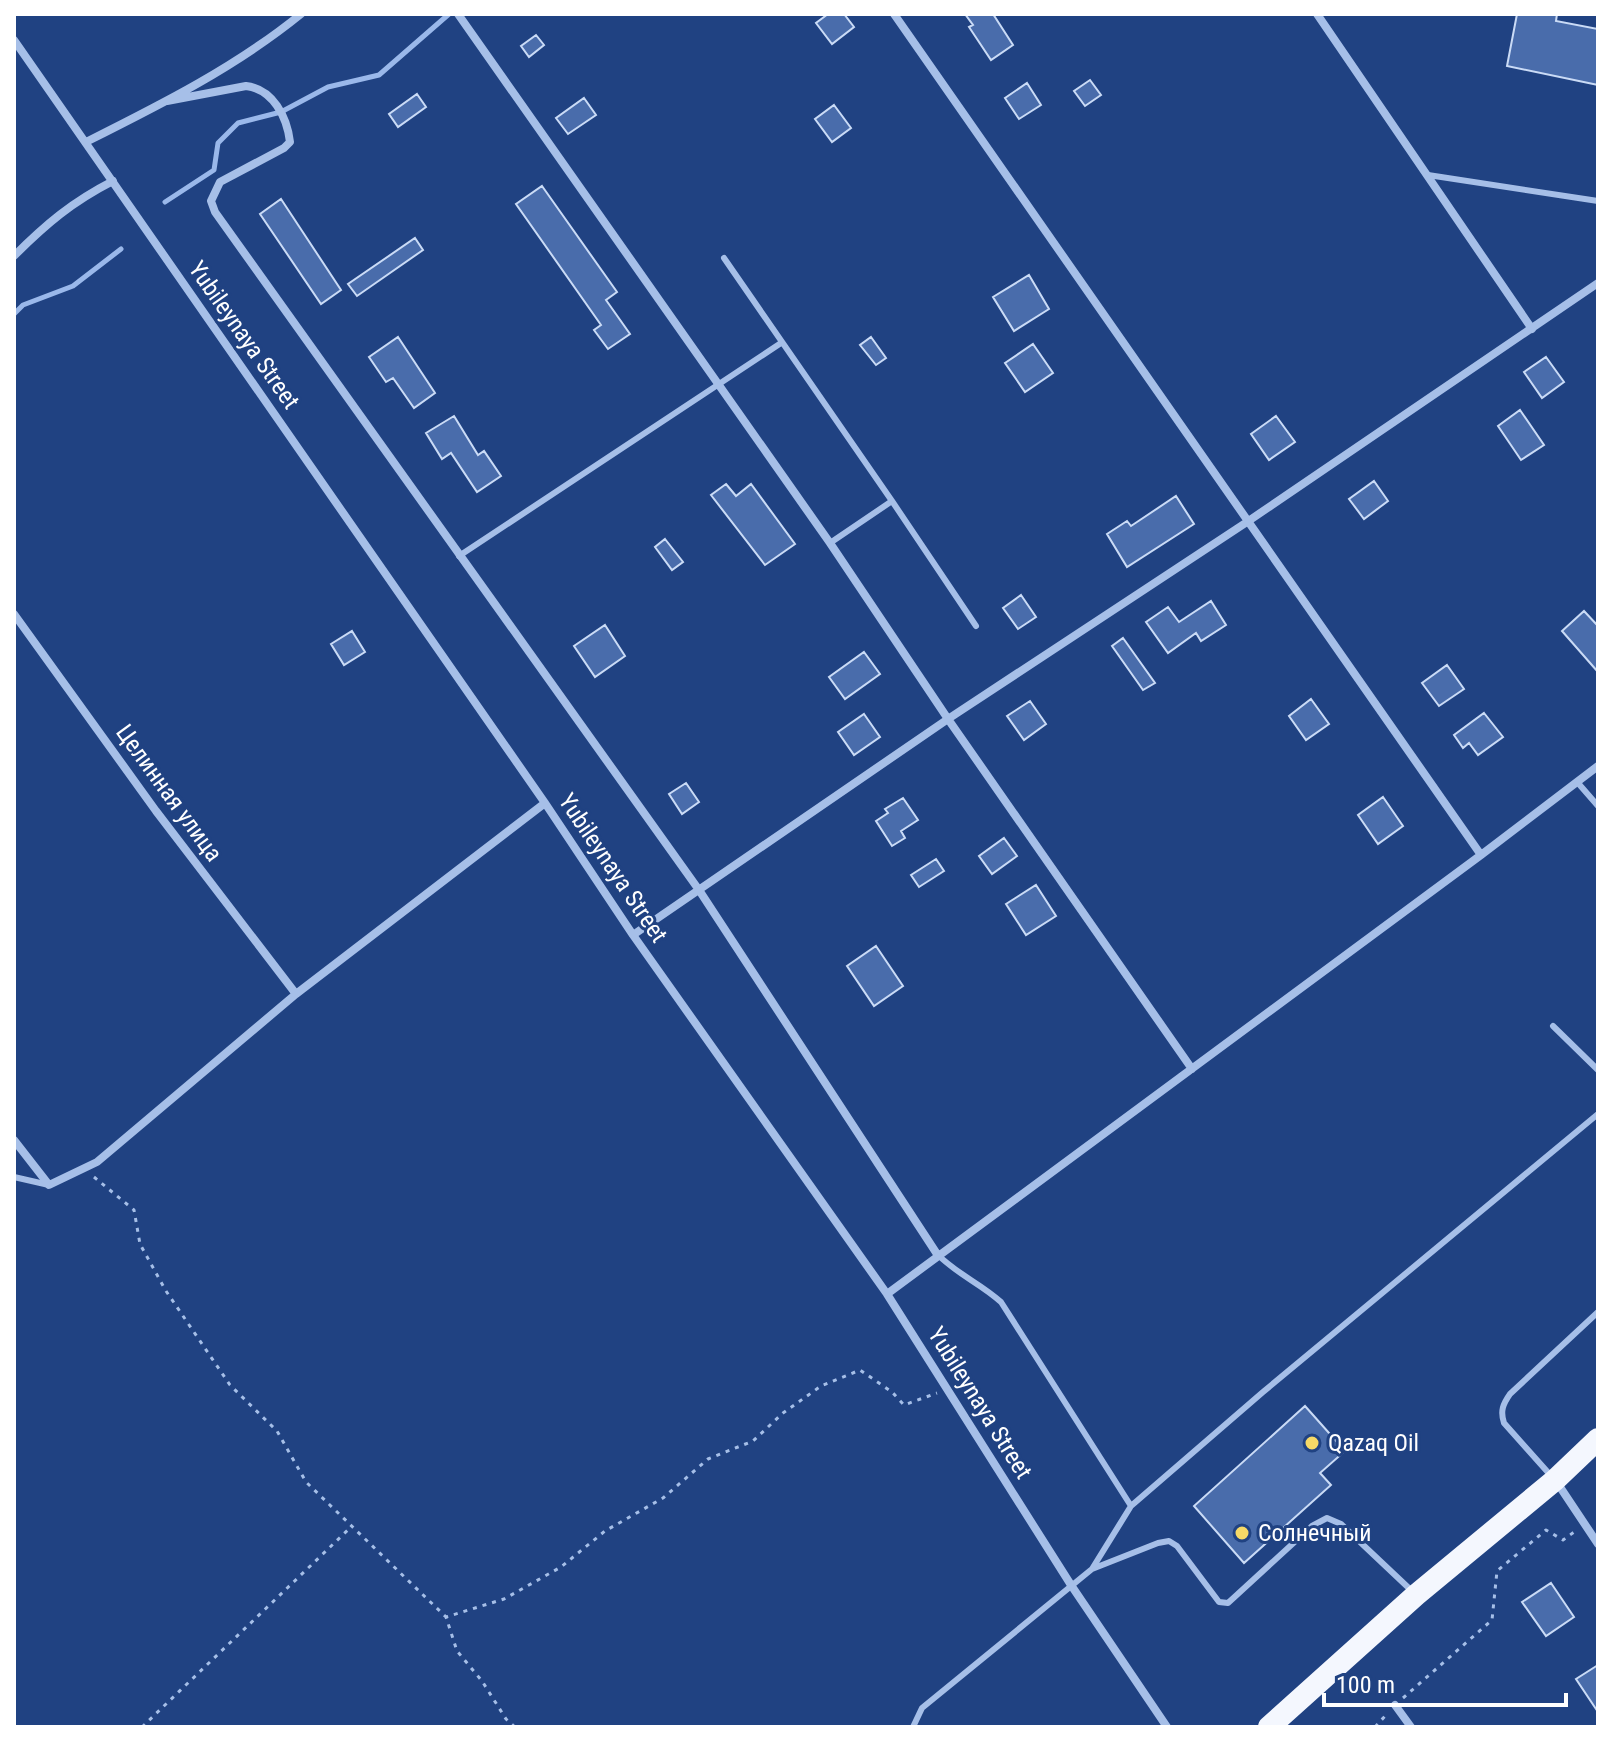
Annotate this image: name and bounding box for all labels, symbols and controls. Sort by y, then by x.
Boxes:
street label: Yubileynaya Street [183,256,305,414]
street label: Целинная улица [110,719,228,867]
street label: Yubileynaya Street [553,788,673,948]
street label: Yubileynaya Street [922,1322,1038,1484]
place label: Qazaq Oil [1328,1429,1419,1457]
marker: Qazaq Oil [1303,1434,1321,1452]
place label: Солнечный [1258,1519,1371,1547]
marker: Солнечный [1233,1524,1251,1542]
scale bar [1324,1657,1566,1707]
text: 100 m [1336,1671,1395,1699]

